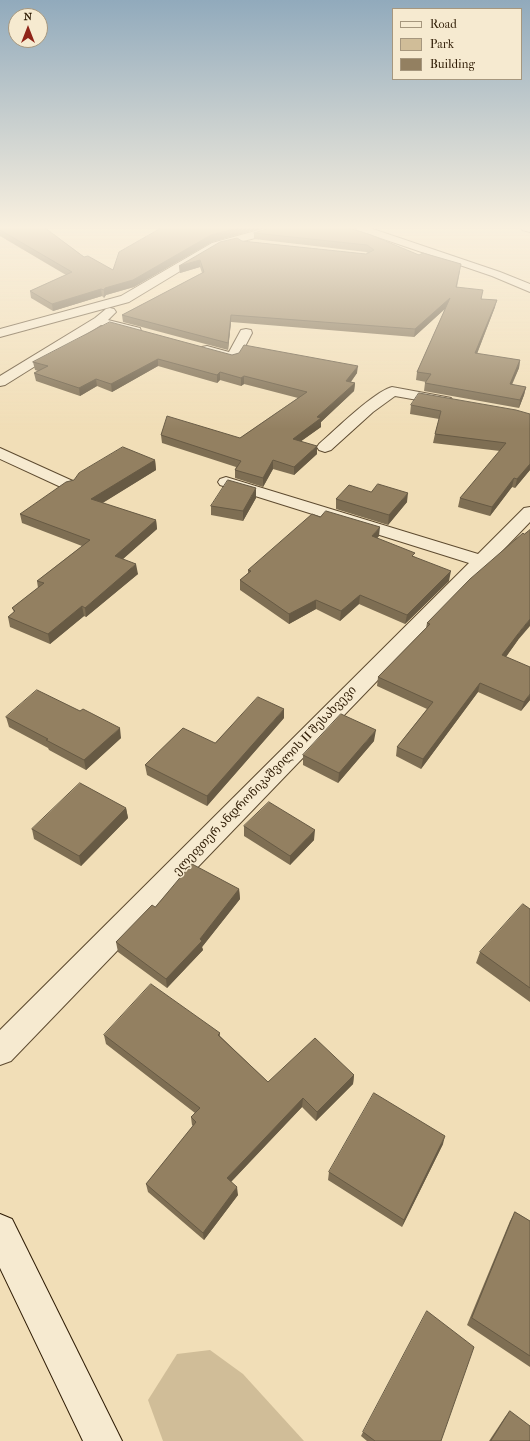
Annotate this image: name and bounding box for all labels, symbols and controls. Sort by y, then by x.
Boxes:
north arrow [8,8,48,48]
legend [392,8,522,80]
text: N [24,10,32,23]
text: Road [430,17,457,31]
text: Park [430,37,454,51]
text: Building [430,57,475,71]
street label: ელეფთერ ანდრონიკაშვილის II შესახვევი [170,683,360,879]

